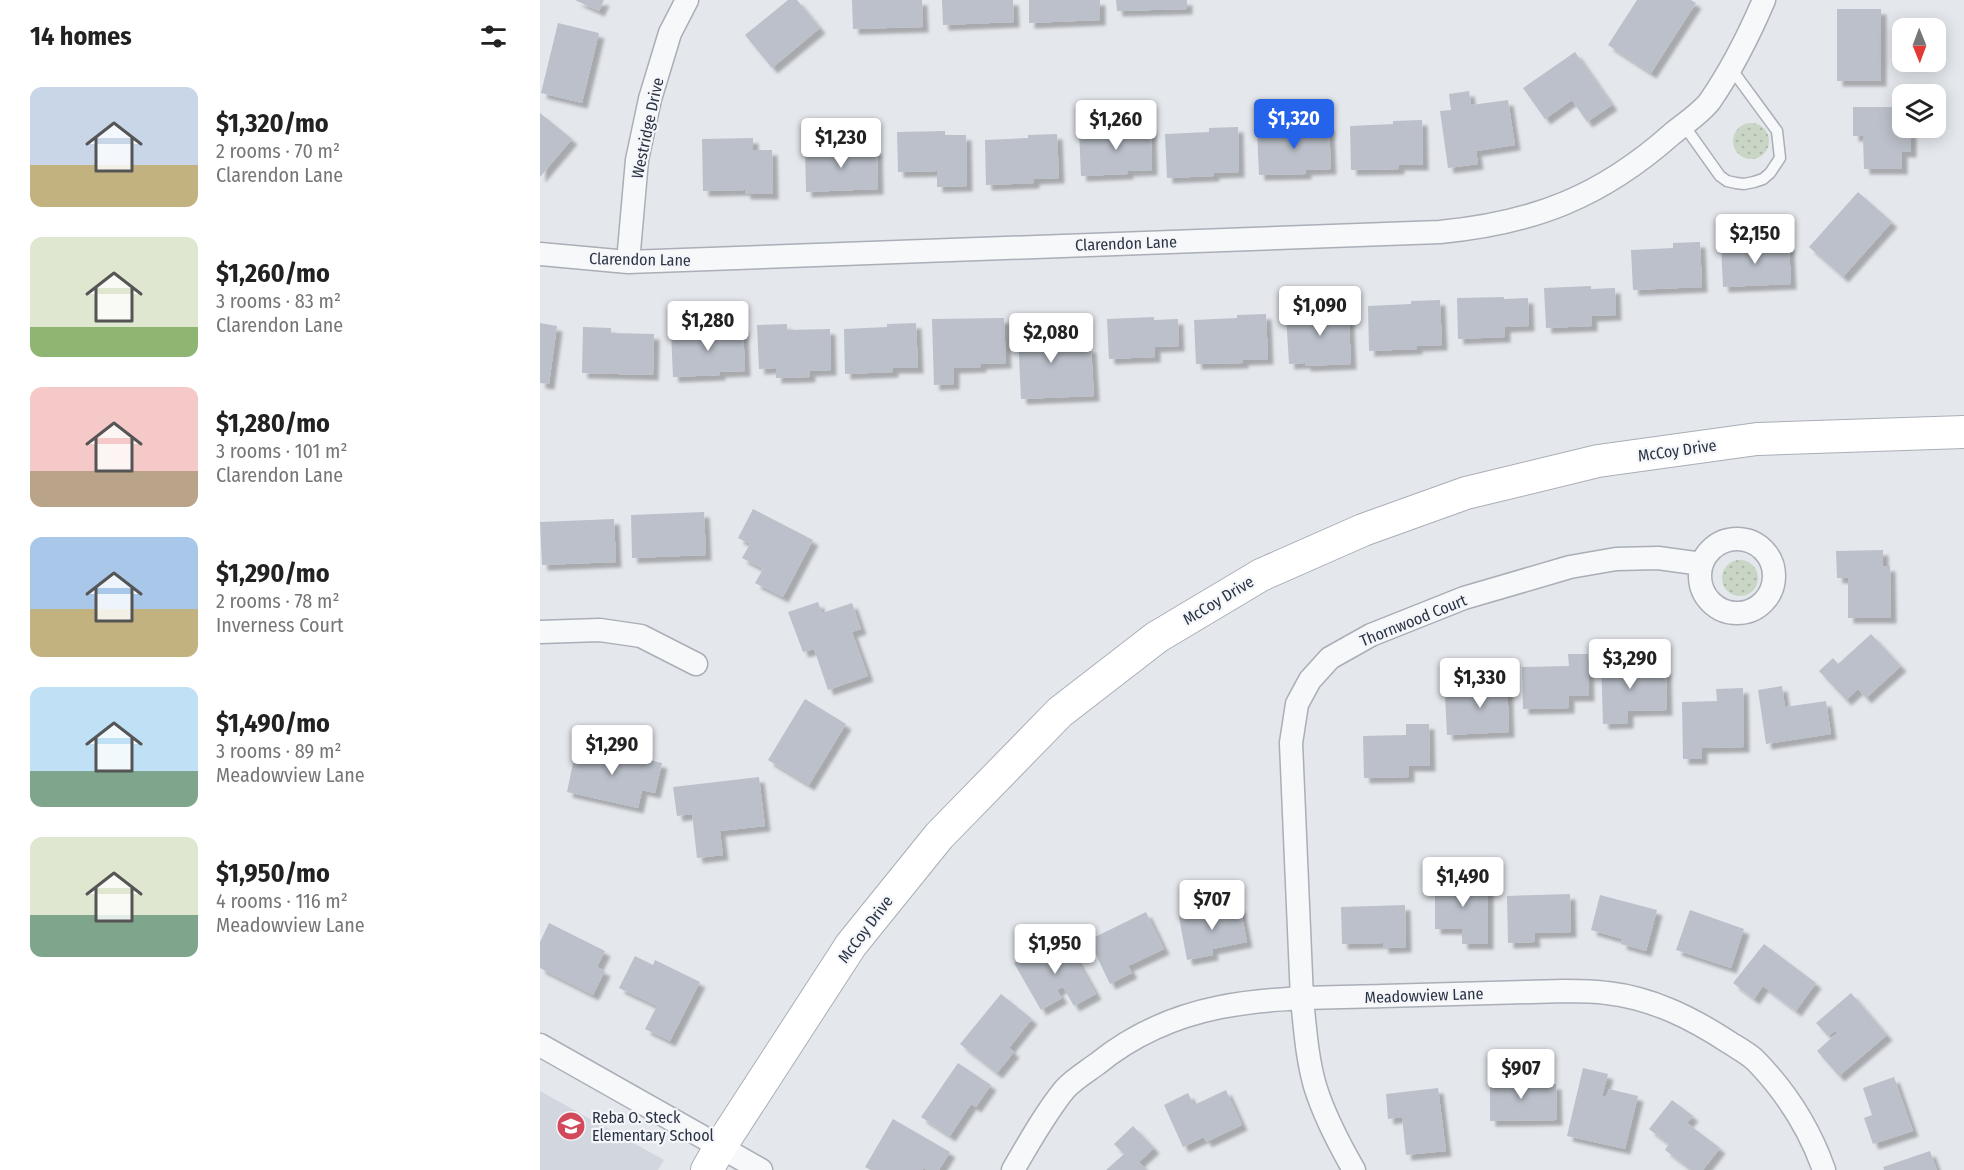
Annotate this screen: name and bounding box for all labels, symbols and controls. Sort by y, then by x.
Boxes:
north arrow [1892,18,1946,72]
map controls [1892,18,1946,138]
icon: filters [477,20,510,53]
text: 14 homes [30,21,132,52]
street label: Westridge Drive [628,76,667,180]
button: layers [1892,84,1946,138]
pin: $1,320 [1245,99,1343,150]
pin: $1,260 [1067,100,1165,151]
text: $1,320 [1268,106,1320,130]
text: $1,260 [1090,107,1142,131]
text: $1,320/mo [216,108,329,139]
icon: home [78,111,150,183]
pin: $1,230 [792,118,890,169]
text: $1,230 [815,125,867,149]
text: 2 rooms · 70 m² [216,139,340,163]
text: Clarendon Lane [216,163,343,187]
pin: $2,150 [1706,214,1804,265]
text: $2,150 [1730,221,1780,245]
street label: Clarendon Lane [1075,232,1177,255]
street label: Clarendon Lane [589,249,691,270]
text: $1,260/mo [216,258,330,289]
icon: home [78,261,150,333]
pin: $1,090 [1271,286,1369,337]
text: 3 rooms · 83 m² [216,289,341,313]
text: $1,090 [1293,293,1347,317]
pin: $1,280 [659,301,757,352]
text: $1,280 [682,308,734,332]
text: Clarendon Lane [216,313,343,337]
pin: $2,080 [1002,313,1100,364]
text: $2,080 [1023,320,1079,344]
text: $1,280/mo [216,408,330,439]
icon: home [78,411,150,483]
street label: McCoy Drive [1637,436,1718,465]
text: 3 rooms · 101 m² [216,439,347,463]
text: Clarendon Lane [216,463,343,487]
text: $1,290/mo [216,558,330,589]
icon: home [78,561,150,633]
street label: McCoy Drive [1179,572,1257,629]
text: 2 rooms · 78 m² [216,589,339,613]
street label: Thornwood Court [1357,590,1470,651]
text: Inverness Court [216,613,344,637]
pin: $3,290 [1581,639,1679,690]
text: $3,290 [1603,646,1657,670]
pin: $1,330 [1431,658,1529,709]
text: $1,330 [1454,665,1506,689]
text: $1,490/mo [216,708,330,739]
icon: home [78,711,150,783]
pin: $1,290 [563,725,661,776]
text: $1,290 [586,732,638,756]
text: 3 rooms · 89 m² [216,739,341,763]
text: Meadowview Lane [216,763,365,787]
pin: $1,490 [1414,857,1512,908]
text: $1,950/mo [216,858,330,889]
icon: home [78,861,150,933]
text: $1,490 [1437,864,1489,888]
pin: $707 [1176,880,1248,931]
text: $707 [1193,887,1231,911]
text: 4 rooms · 116 m² [216,889,348,913]
street label: McCoy Drive [834,892,897,967]
text: Meadowview Lane [216,913,365,937]
pin: $1,950 [1006,924,1104,975]
text: $1,950 [1029,931,1081,955]
street label: Meadowview Lane [1364,984,1484,1007]
pin: $907 [1485,1049,1557,1100]
text: $907 [1501,1056,1541,1080]
place label: Reba O. Steck Elementary School [592,1108,714,1145]
school or university icon: Reba O. Steck Elementary School [555,1110,587,1142]

